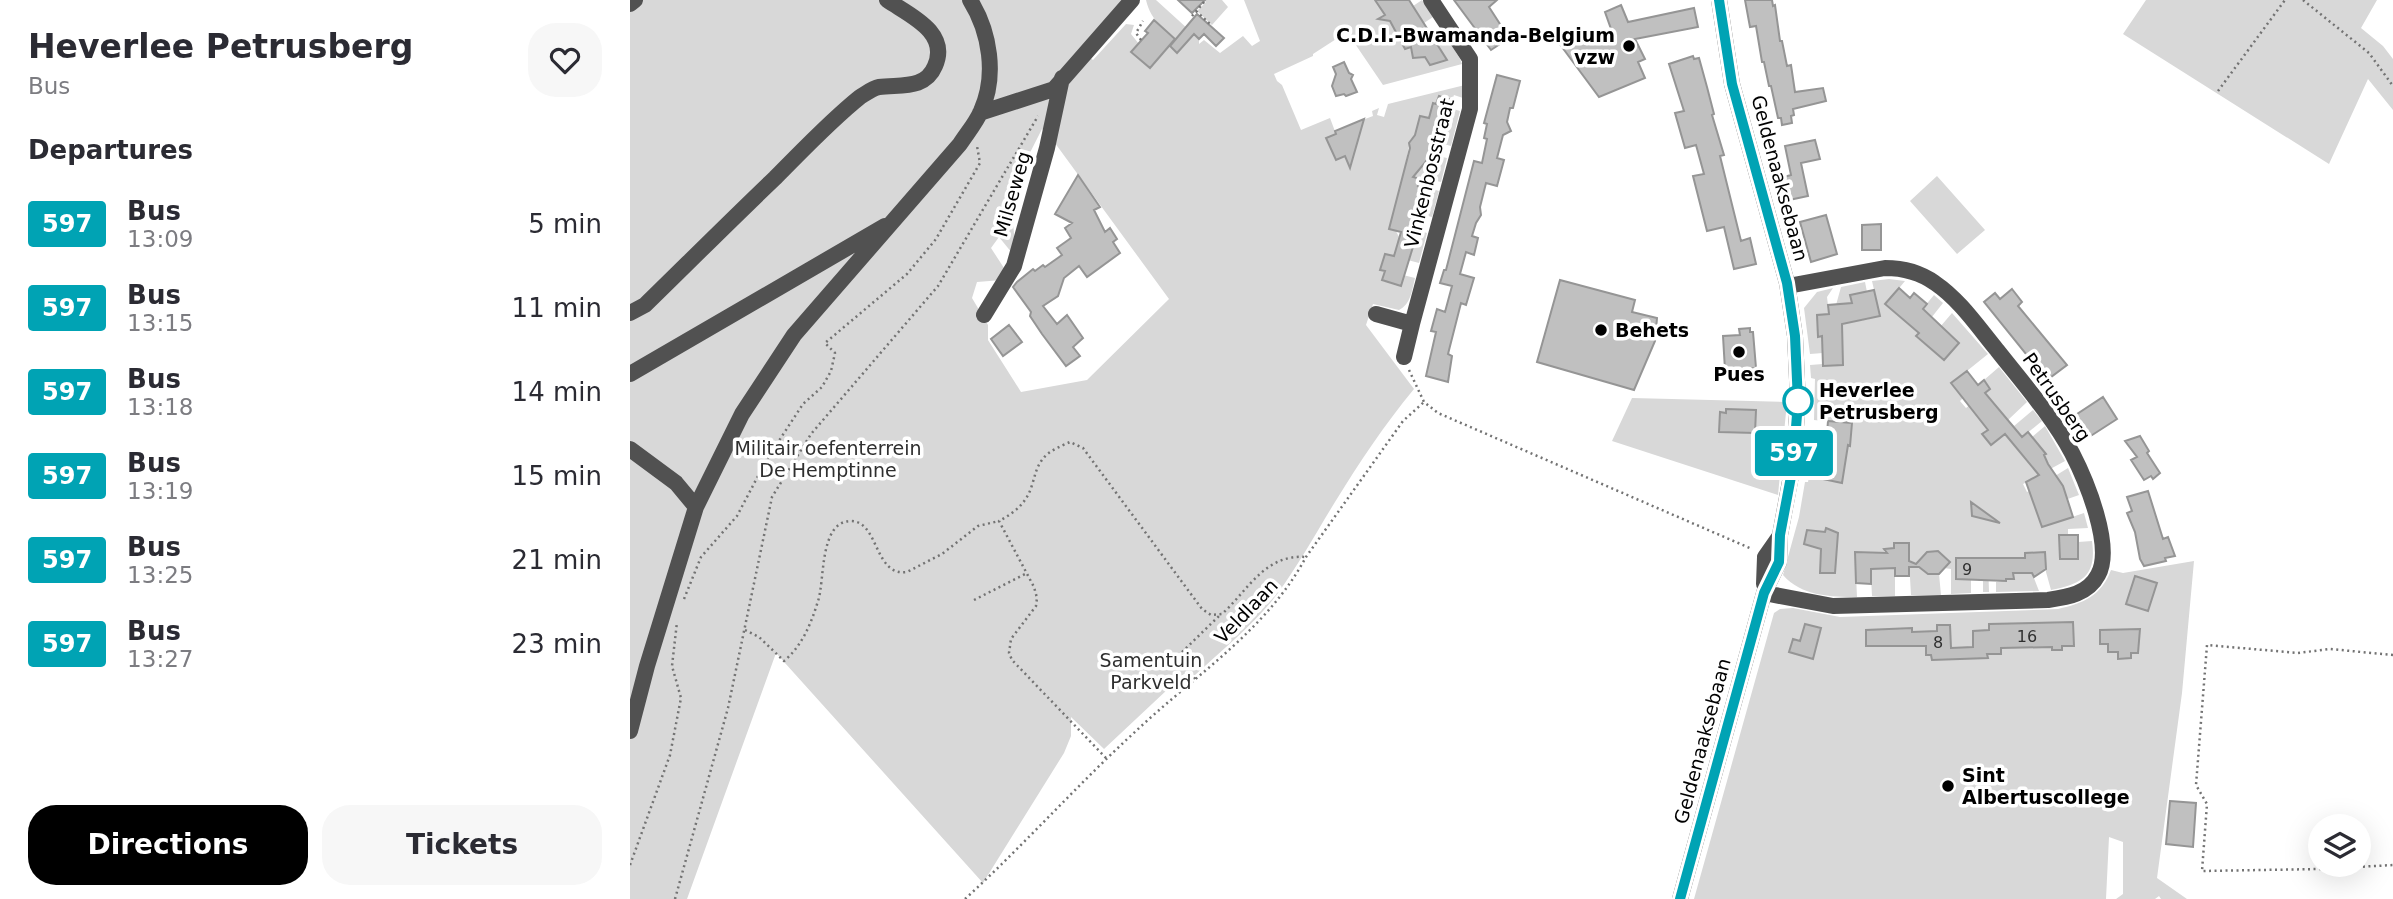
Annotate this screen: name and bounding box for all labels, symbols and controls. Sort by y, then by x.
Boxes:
button: heart [528,23,602,97]
place label: C.D.I.-Bwamanda-Belgium vzw [1336,24,1615,68]
text: Heverlee Petrusberg [28,27,413,66]
marker: C.D.I.-Bwamanda-Belgium vzw [1621,38,1637,54]
text: Bus [28,73,70,99]
street label: Geldenaaksebaan [1747,93,1813,263]
street label: Vinkenbosstraat [1400,96,1458,250]
text: Departures [28,135,193,165]
street label: Milseweg [989,149,1035,239]
text: Bus [127,196,181,226]
text: 5 min [528,209,602,239]
text: 597 [42,210,92,238]
text: 13:09 [127,226,193,252]
text: Bus [127,280,181,310]
text: 11 min [512,293,602,323]
text: 597 [42,294,92,322]
text: 13:15 [127,310,193,336]
place label: Behets [1615,319,1689,341]
marker: Behets [1593,322,1609,338]
marker: Pues [1731,344,1747,360]
street label: Petrusberg [2018,349,2096,445]
place label: Pues [1713,363,1765,385]
text: Bus [127,364,181,394]
text: 14 min [512,377,602,407]
text: 597 [42,378,92,406]
place label: Heverlee Petrusberg [1819,379,1939,423]
marker: Heverlee Petrusberg [1783,386,1813,416]
text: 13:18 [127,394,193,420]
line badge: 597 [1754,430,1834,476]
park label: Militair oefenterrein De Hemptinne [734,437,922,481]
text: 597 [1769,439,1819,467]
text: Bus [127,448,181,478]
text: 15 min [512,461,602,491]
text: 597 [42,462,92,490]
text: 13:19 [127,478,193,504]
text: Bus [127,532,181,562]
text: 21 min [512,545,602,575]
text: 597 [42,546,92,574]
house number: 9 [1962,560,1972,579]
text: 13:25 [127,562,193,588]
street label: Veldlaan [1210,574,1282,648]
text: Bus [127,616,181,646]
house number: 16 [2017,627,2037,646]
text: 23 min [512,629,602,659]
text: 597 [42,630,92,658]
house number: 8 [1933,633,1943,652]
text: 13:27 [127,646,193,672]
park label: Samentuin Parkveld [1100,649,1202,693]
street label: Geldenaaksebaan [1669,656,1735,826]
place label: Sint Albertuscollege [1962,764,2130,808]
marker: Sint Albertuscollege [1940,778,1956,794]
button: Directions [28,805,308,885]
button: Tickets [322,805,602,885]
map controls [2308,814,2371,877]
button: layers [2308,814,2371,877]

